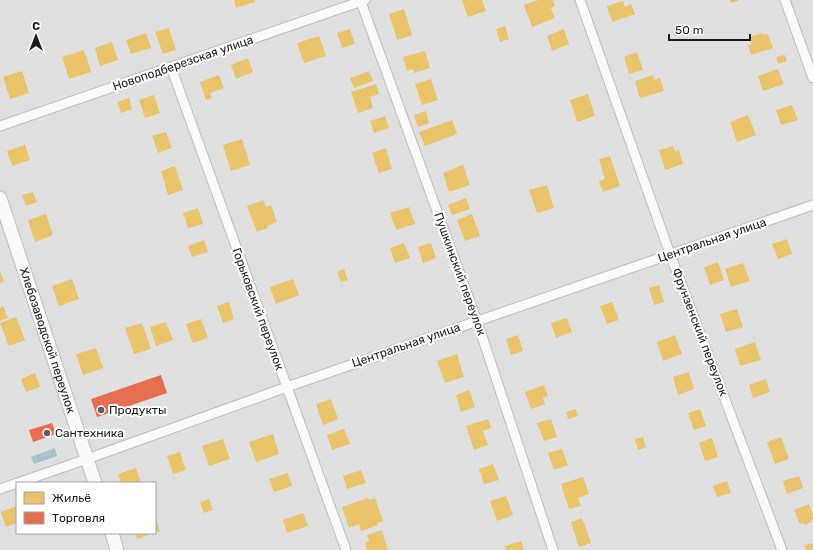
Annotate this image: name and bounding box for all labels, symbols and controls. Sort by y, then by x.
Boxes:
north arrow [16,16,56,56]
scale bar [669,16,750,42]
text: С [32,20,40,33]
text: 50 m [675,23,703,37]
street label: Новоподберезская улица [111,32,255,94]
street label: Пушкинский переулок [431,210,489,338]
street label: Центральная улица [656,215,768,265]
street label: Горьковский переулок [229,246,287,373]
street label: Хлебозаводской переулок [17,266,78,415]
street label: Фрунзенский переулок [669,266,731,398]
street label: Центральная улица [350,320,462,370]
place label: Продукты [109,403,166,417]
marker: Продукты [96,405,106,415]
place label: Сантехника [55,426,124,440]
marker: Сантехника [42,428,52,438]
legend [16,482,156,534]
text: Жильё [52,491,91,505]
text: Торговля [52,511,105,525]

